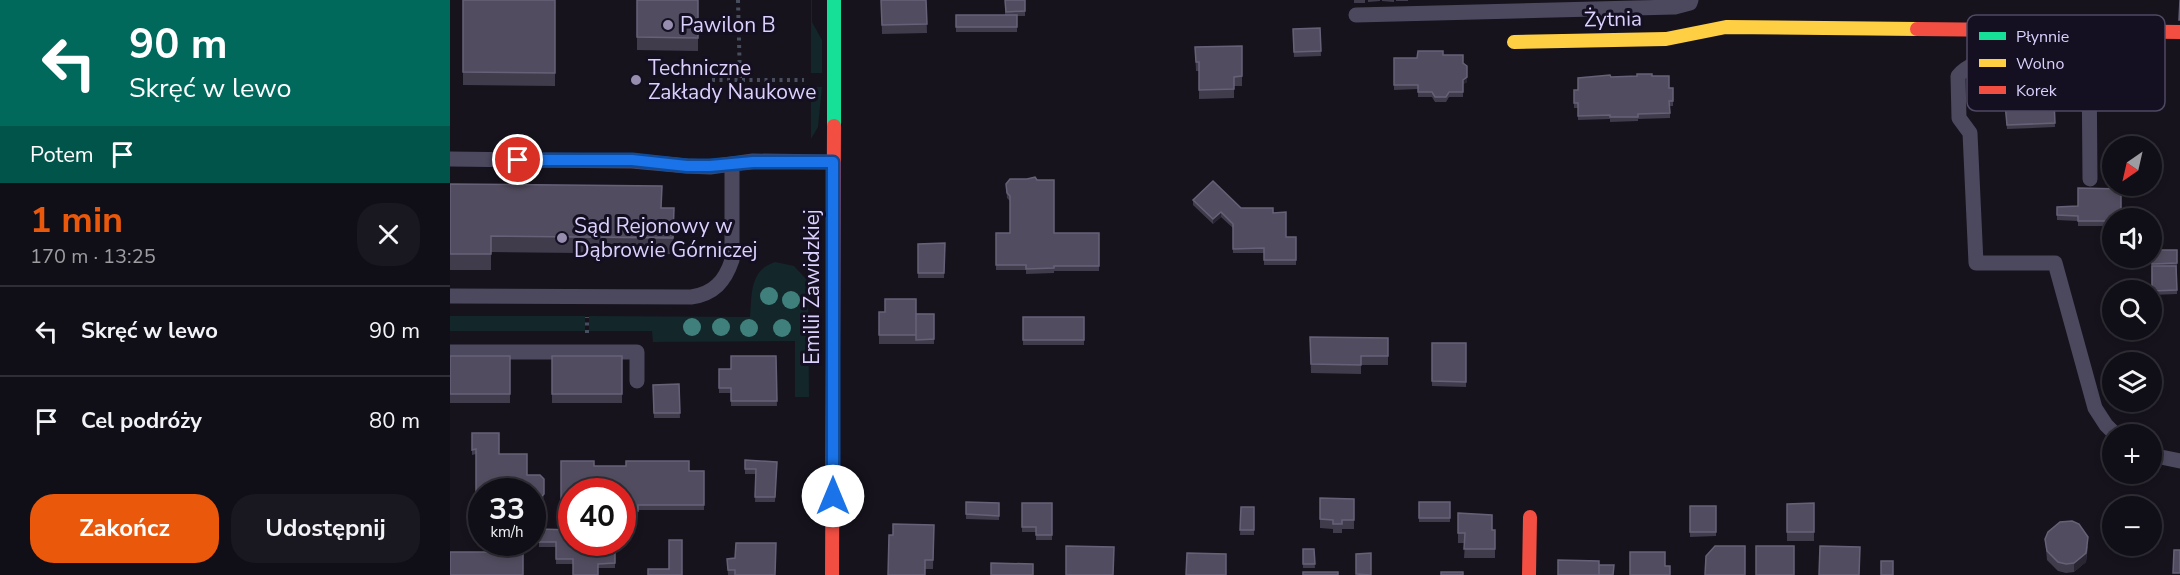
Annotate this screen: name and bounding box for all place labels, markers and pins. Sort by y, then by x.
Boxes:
place label: Pawilon B [680,11,776,39]
marker: Pawilon B [661,18,675,32]
place label: Techniczne Zakłady Naukowe [648,54,816,106]
marker: Techniczne Zakłady Naukowe [629,73,643,87]
pin [492,134,543,185]
place label: Sąd Rejonowy w Dąbrowie Górniczej [574,212,758,264]
marker: Sąd Rejonowy w Dąbrowie Górniczej [555,231,569,245]

